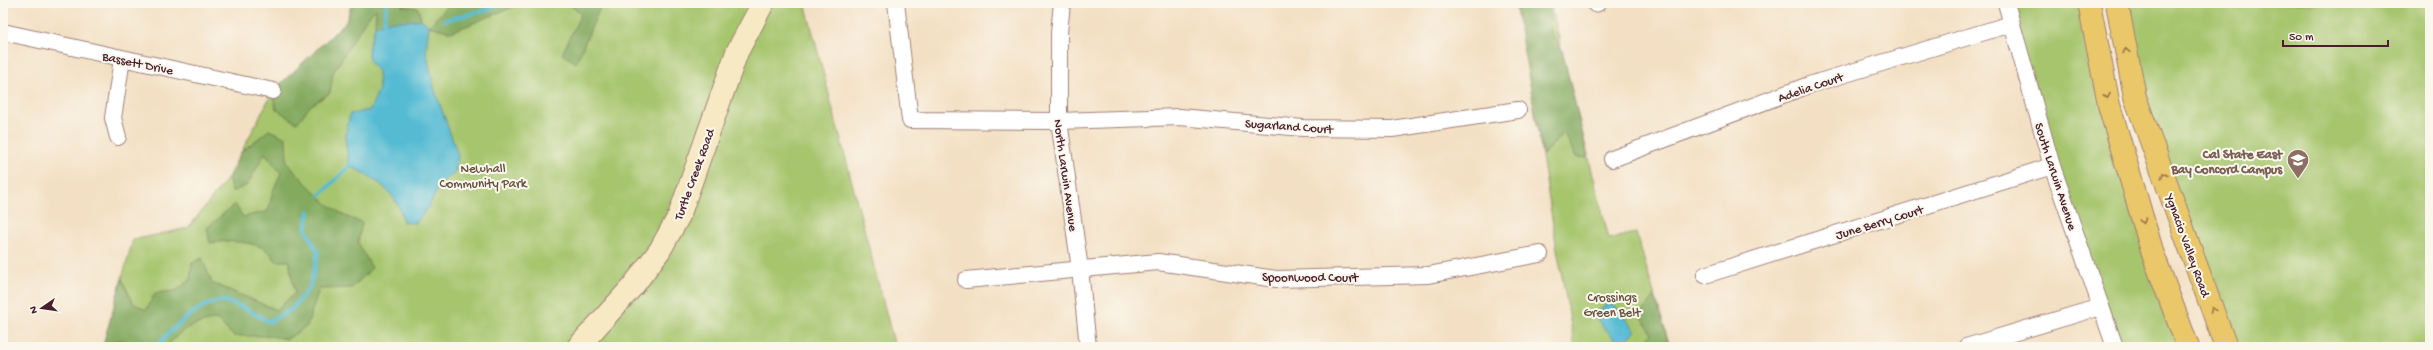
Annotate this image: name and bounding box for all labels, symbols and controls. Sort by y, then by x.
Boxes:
scale bar [2283,22,2388,48]
text: 50 m [2289,31,2314,45]
one-way arrow [2123,48,2131,54]
street label: Bassett Drive [100,49,175,79]
street label: Adelia Court [1776,70,1847,106]
one-way arrow [2103,93,2111,99]
street label: Sugarland Court [1244,117,1335,138]
street label: North Larwin Avenue [1049,118,1080,233]
street label: South Larwin Avenue [2030,121,2079,233]
street label: Turtle Creek Road [672,126,719,223]
school or university icon: Cal State East Bay Concord Campus [2285,147,2311,180]
place label: Cal State East Bay Concord Campus [2170,148,2284,179]
park label: Newhall Community Park [440,162,528,192]
one-way arrow [2160,171,2168,178]
street label: Ygnacio Valley Road [2161,191,2213,301]
street label: June Berry Court [1834,202,1927,244]
one-way arrow [2138,217,2147,224]
street label: Spoonwood Court [1262,271,1360,286]
north arrow [22,288,62,328]
park label: Crossings Green Belt [1583,291,1642,321]
text: N [28,305,41,315]
one-way arrow [2209,307,2217,314]

